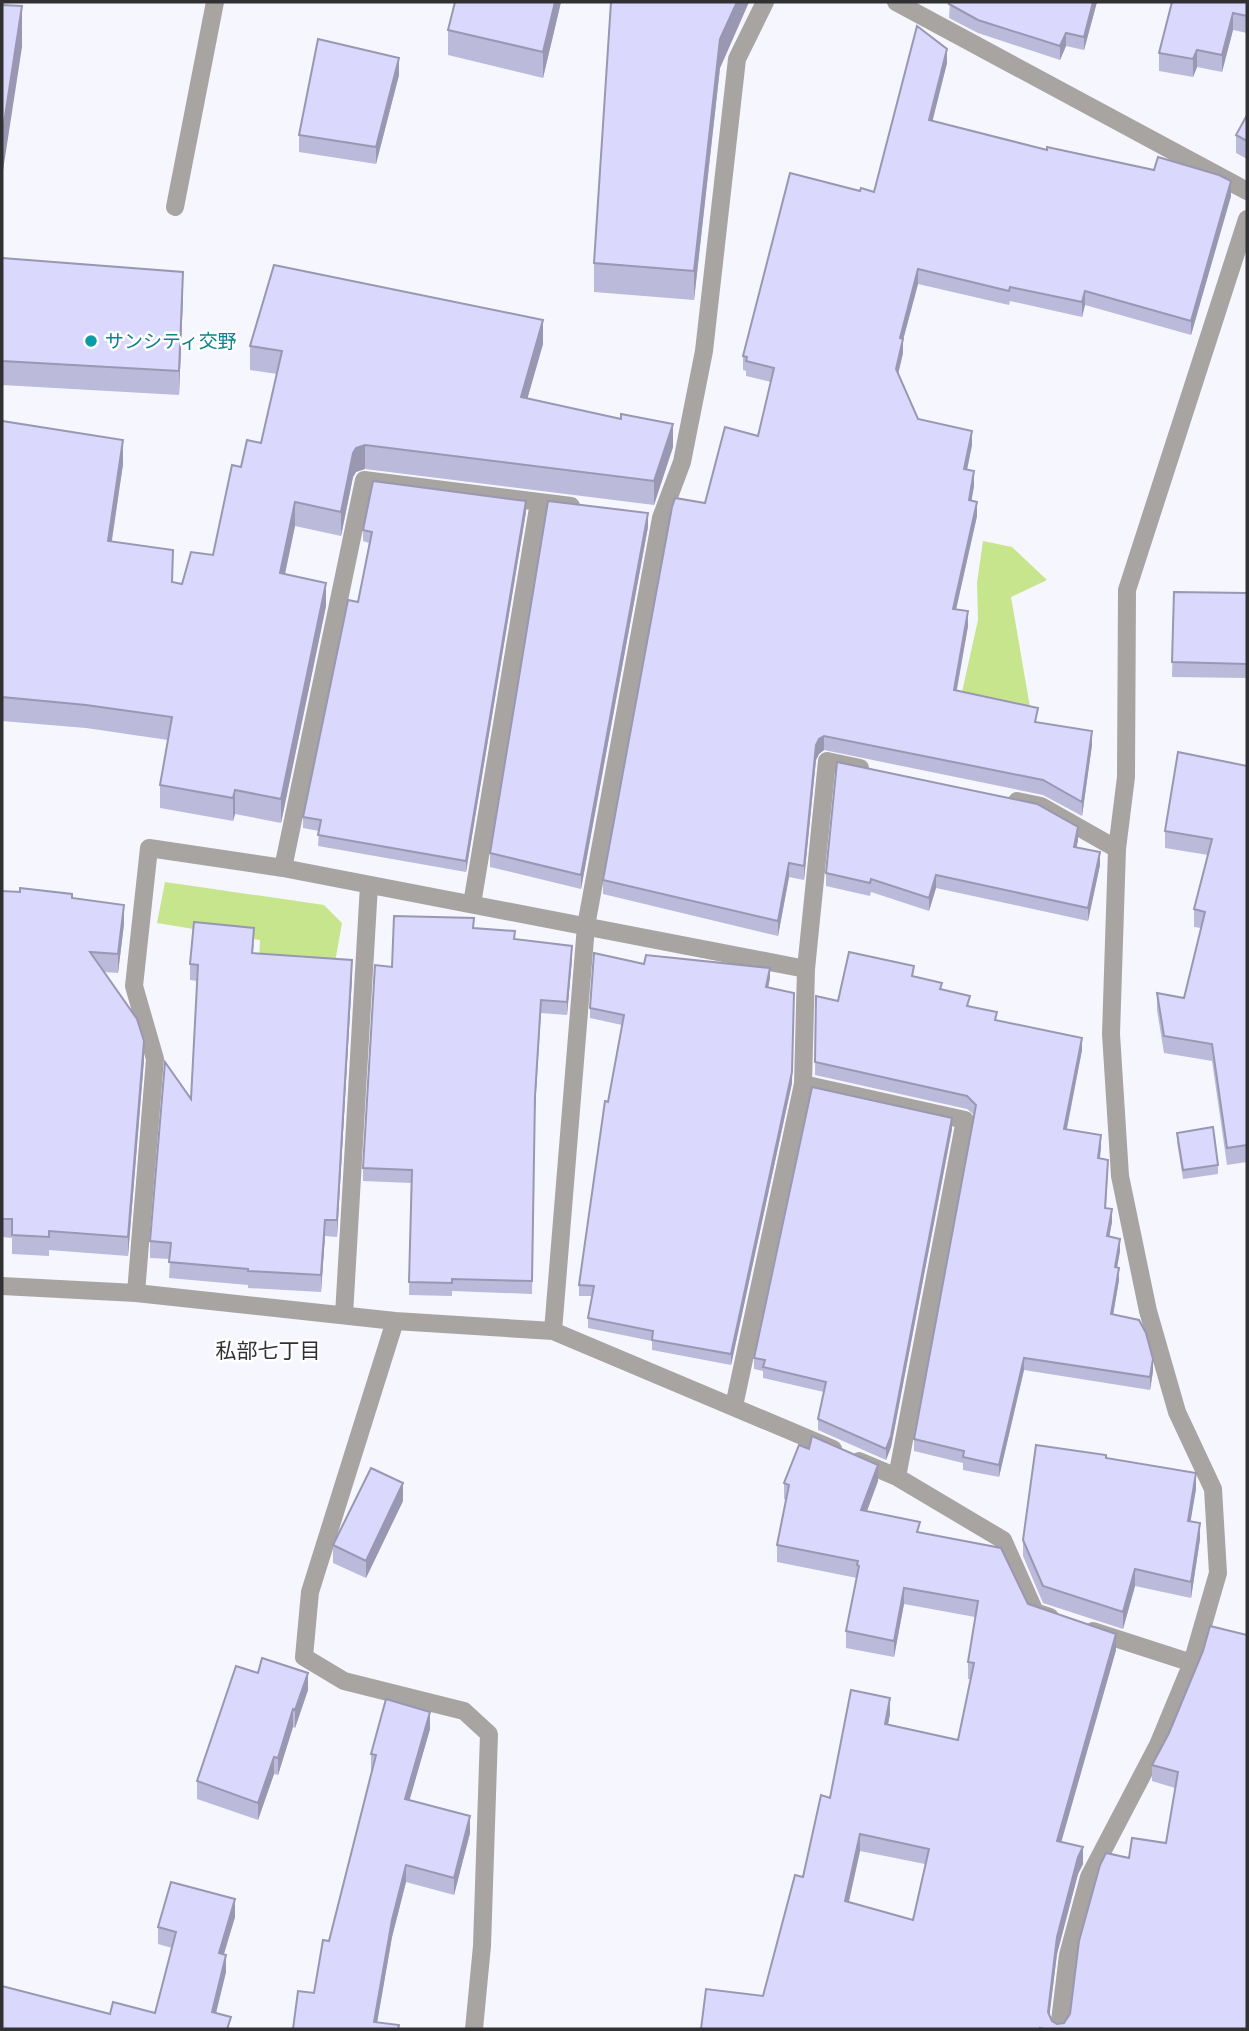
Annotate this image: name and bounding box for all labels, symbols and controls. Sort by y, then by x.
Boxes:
place label: サンシティ交野 [105,329,237,354]
marker: サンシティ交野 [83,333,99,349]
district label: 私部七丁目 [216,1337,321,1365]

